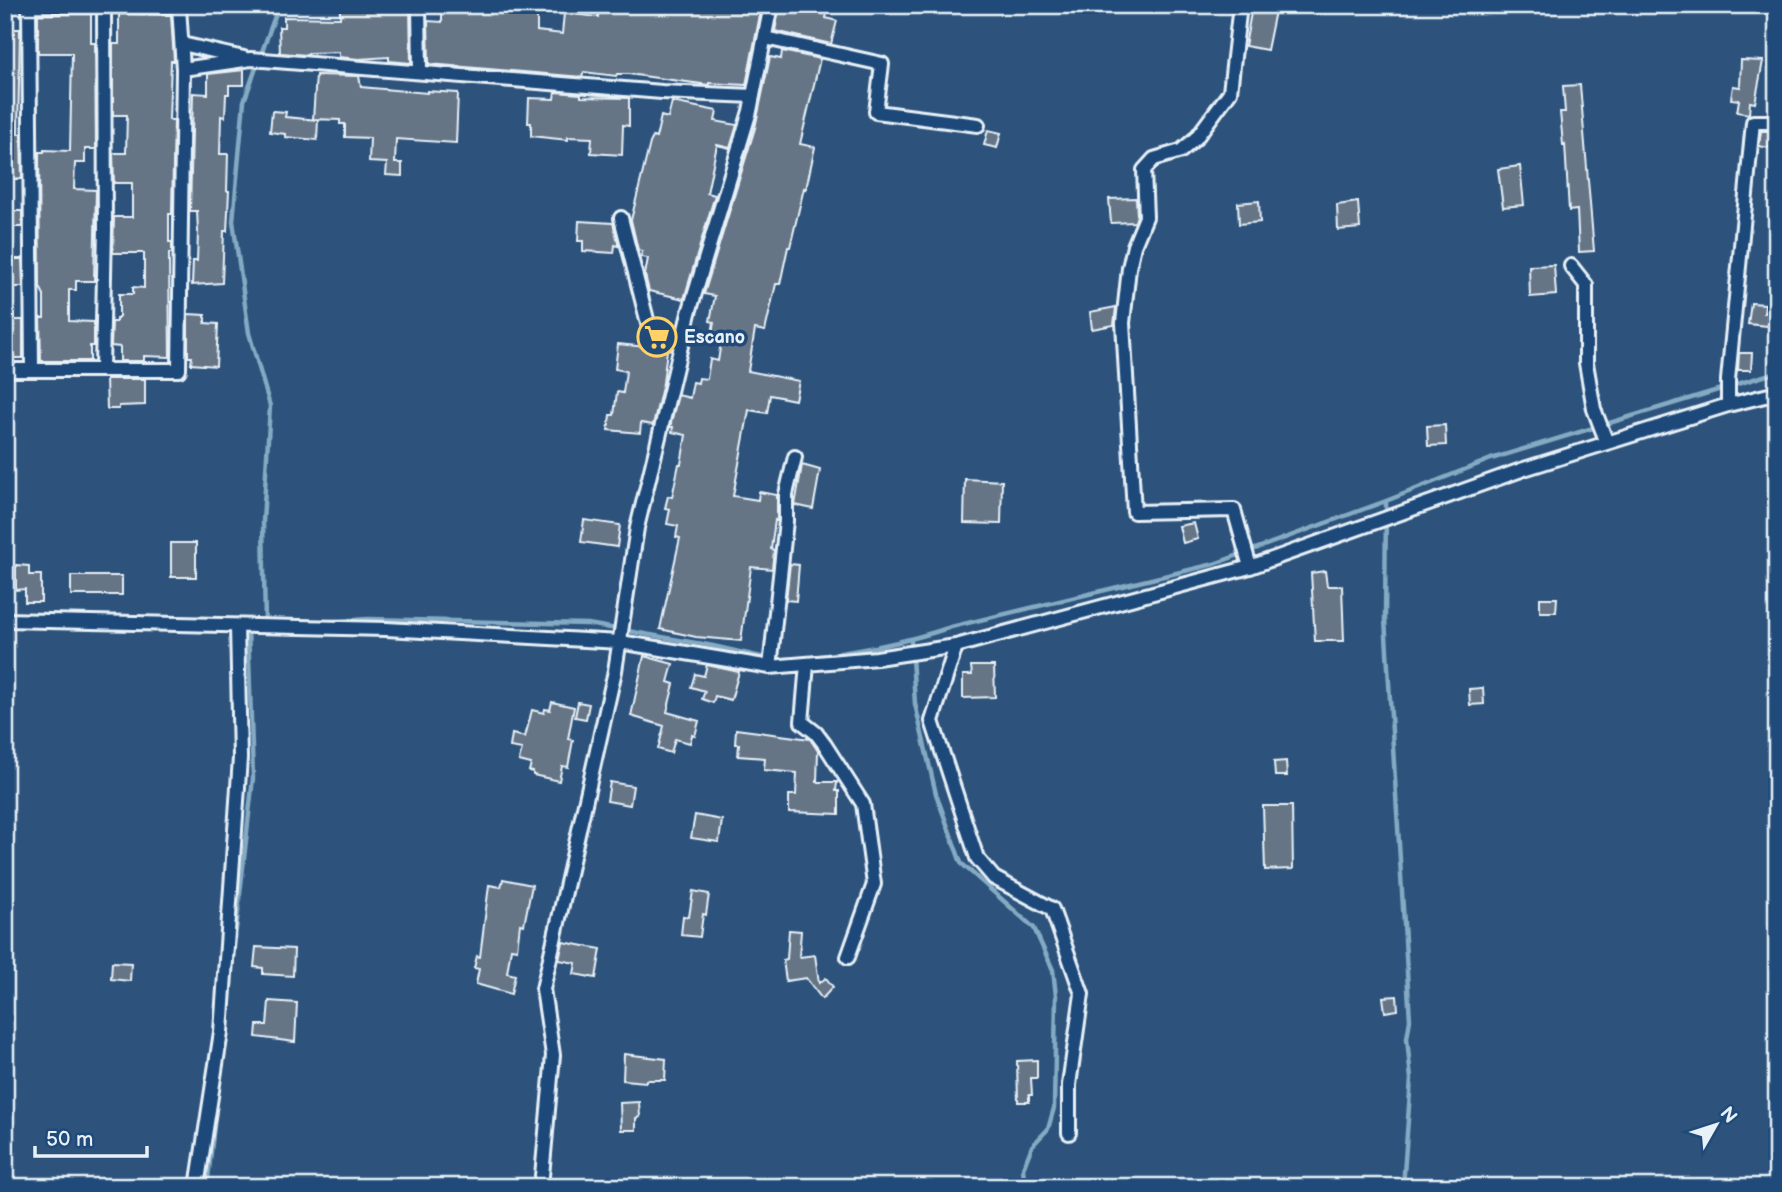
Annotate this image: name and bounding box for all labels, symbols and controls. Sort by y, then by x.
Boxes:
supermarket icon: Escano [636,316,678,358]
place label: Escano [684,327,745,348]
north arrow [1680,1090,1750,1160]
text: N [1715,1102,1741,1128]
scale bar [35,1115,147,1159]
text: 50 m [46,1127,93,1152]

